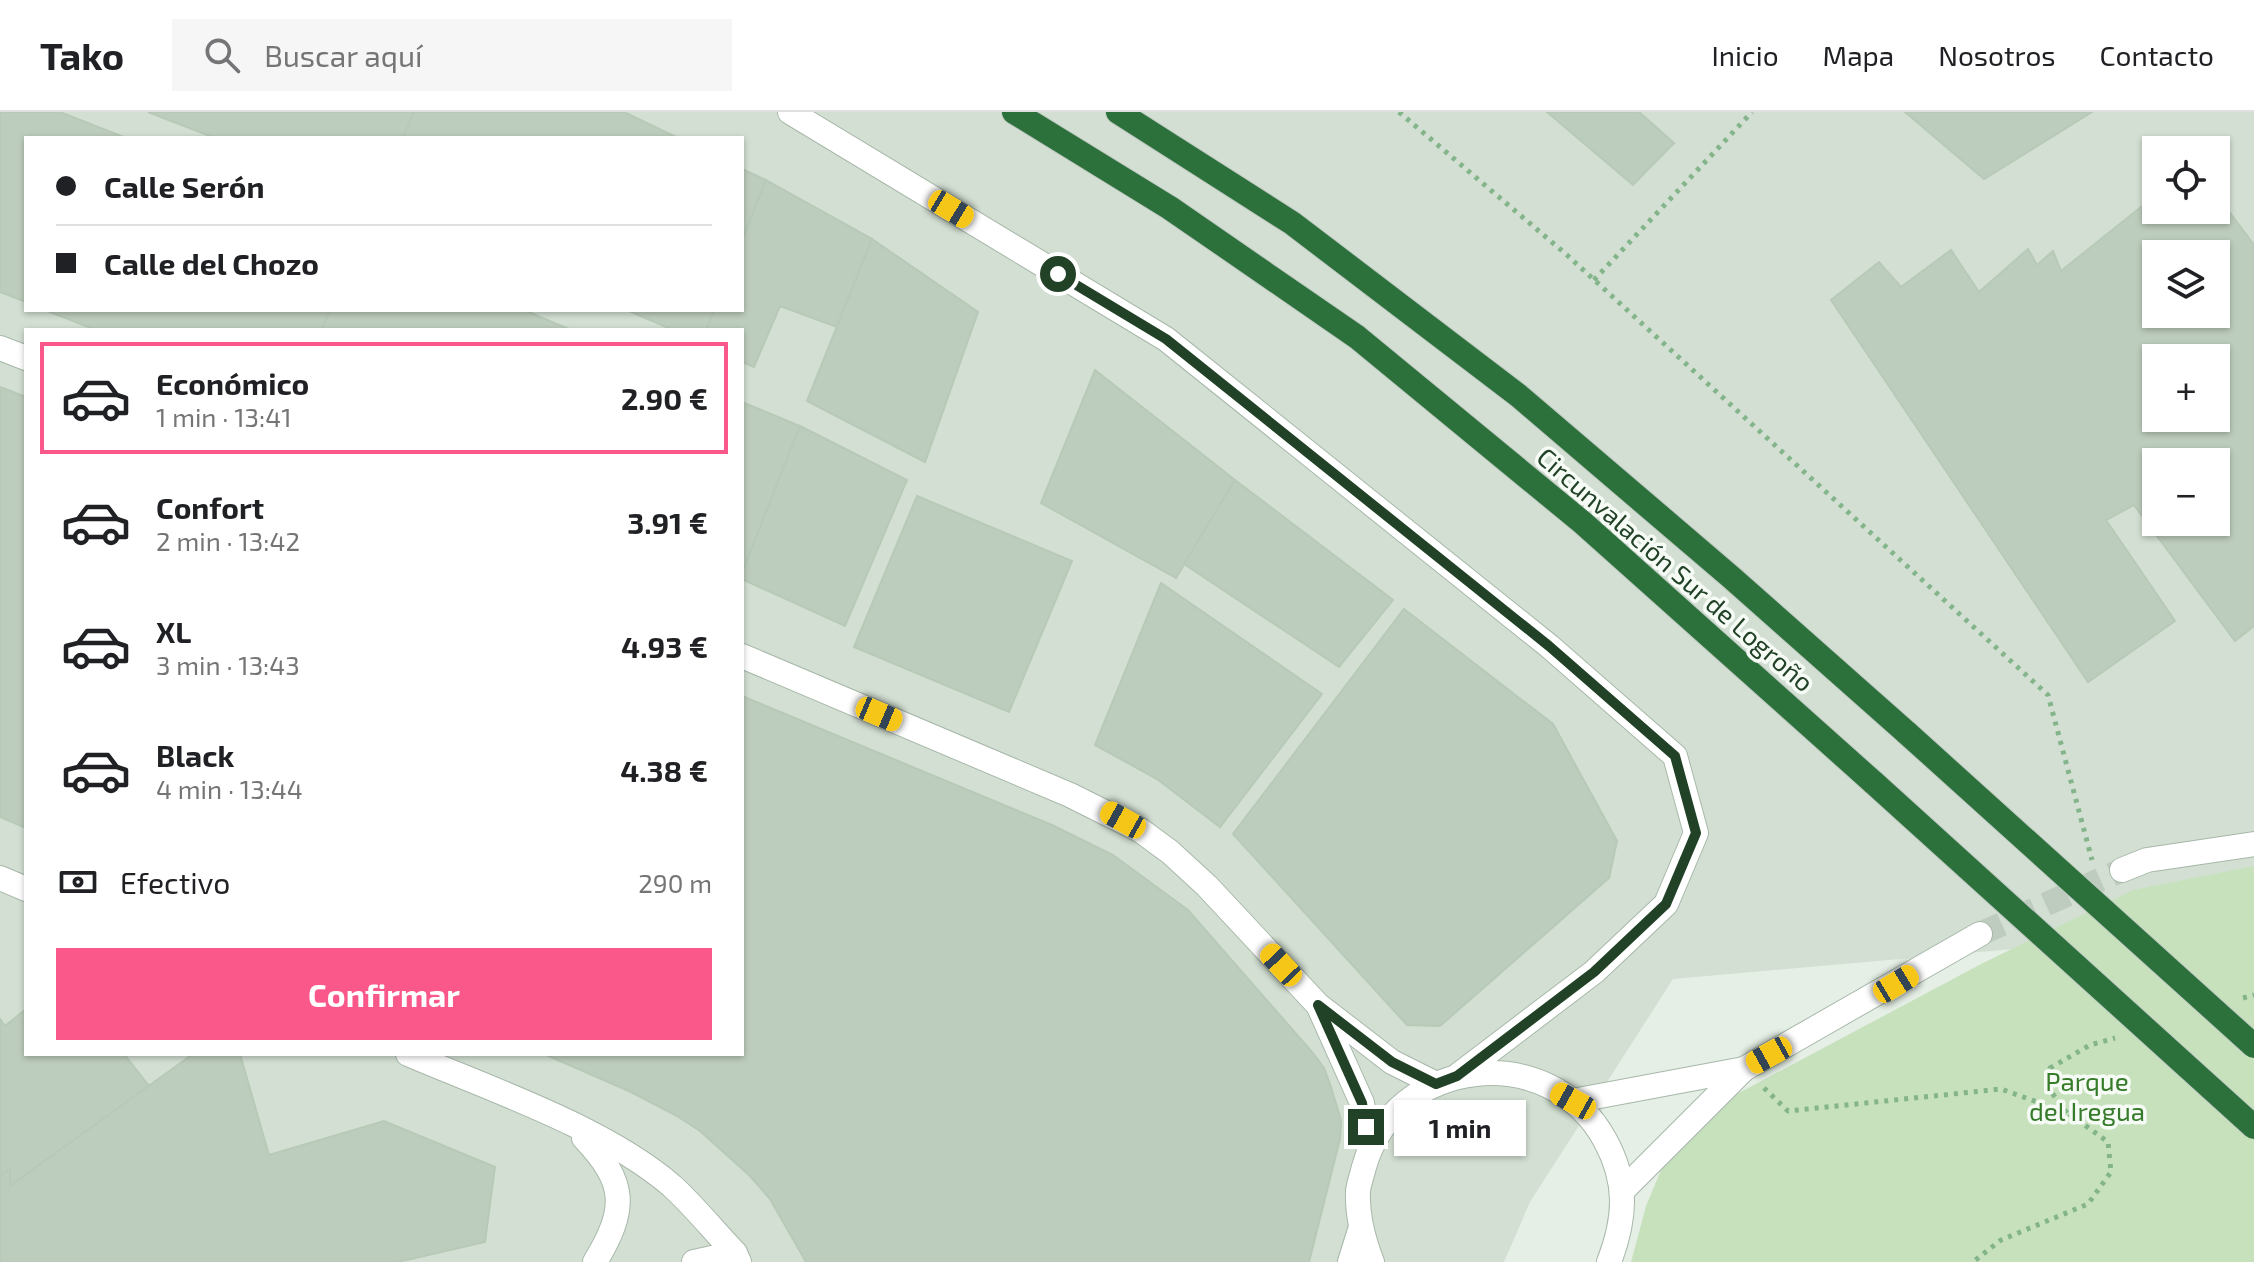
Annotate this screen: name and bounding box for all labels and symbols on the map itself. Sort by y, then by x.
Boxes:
car [924,186,978,232]
route start [1040,256,1076,292]
street label: Circunvalación Sur de Logroño [1532,440,1820,697]
car [852,694,906,734]
car [1096,798,1150,842]
car [1256,939,1306,991]
car [1869,961,1923,1007]
car [1742,1033,1796,1077]
park label: Parque del Iregua [2029,1065,2145,1126]
car [1546,1079,1600,1123]
callout: 1 min [1394,1099,1526,1155]
route end [1348,1109,1384,1145]

